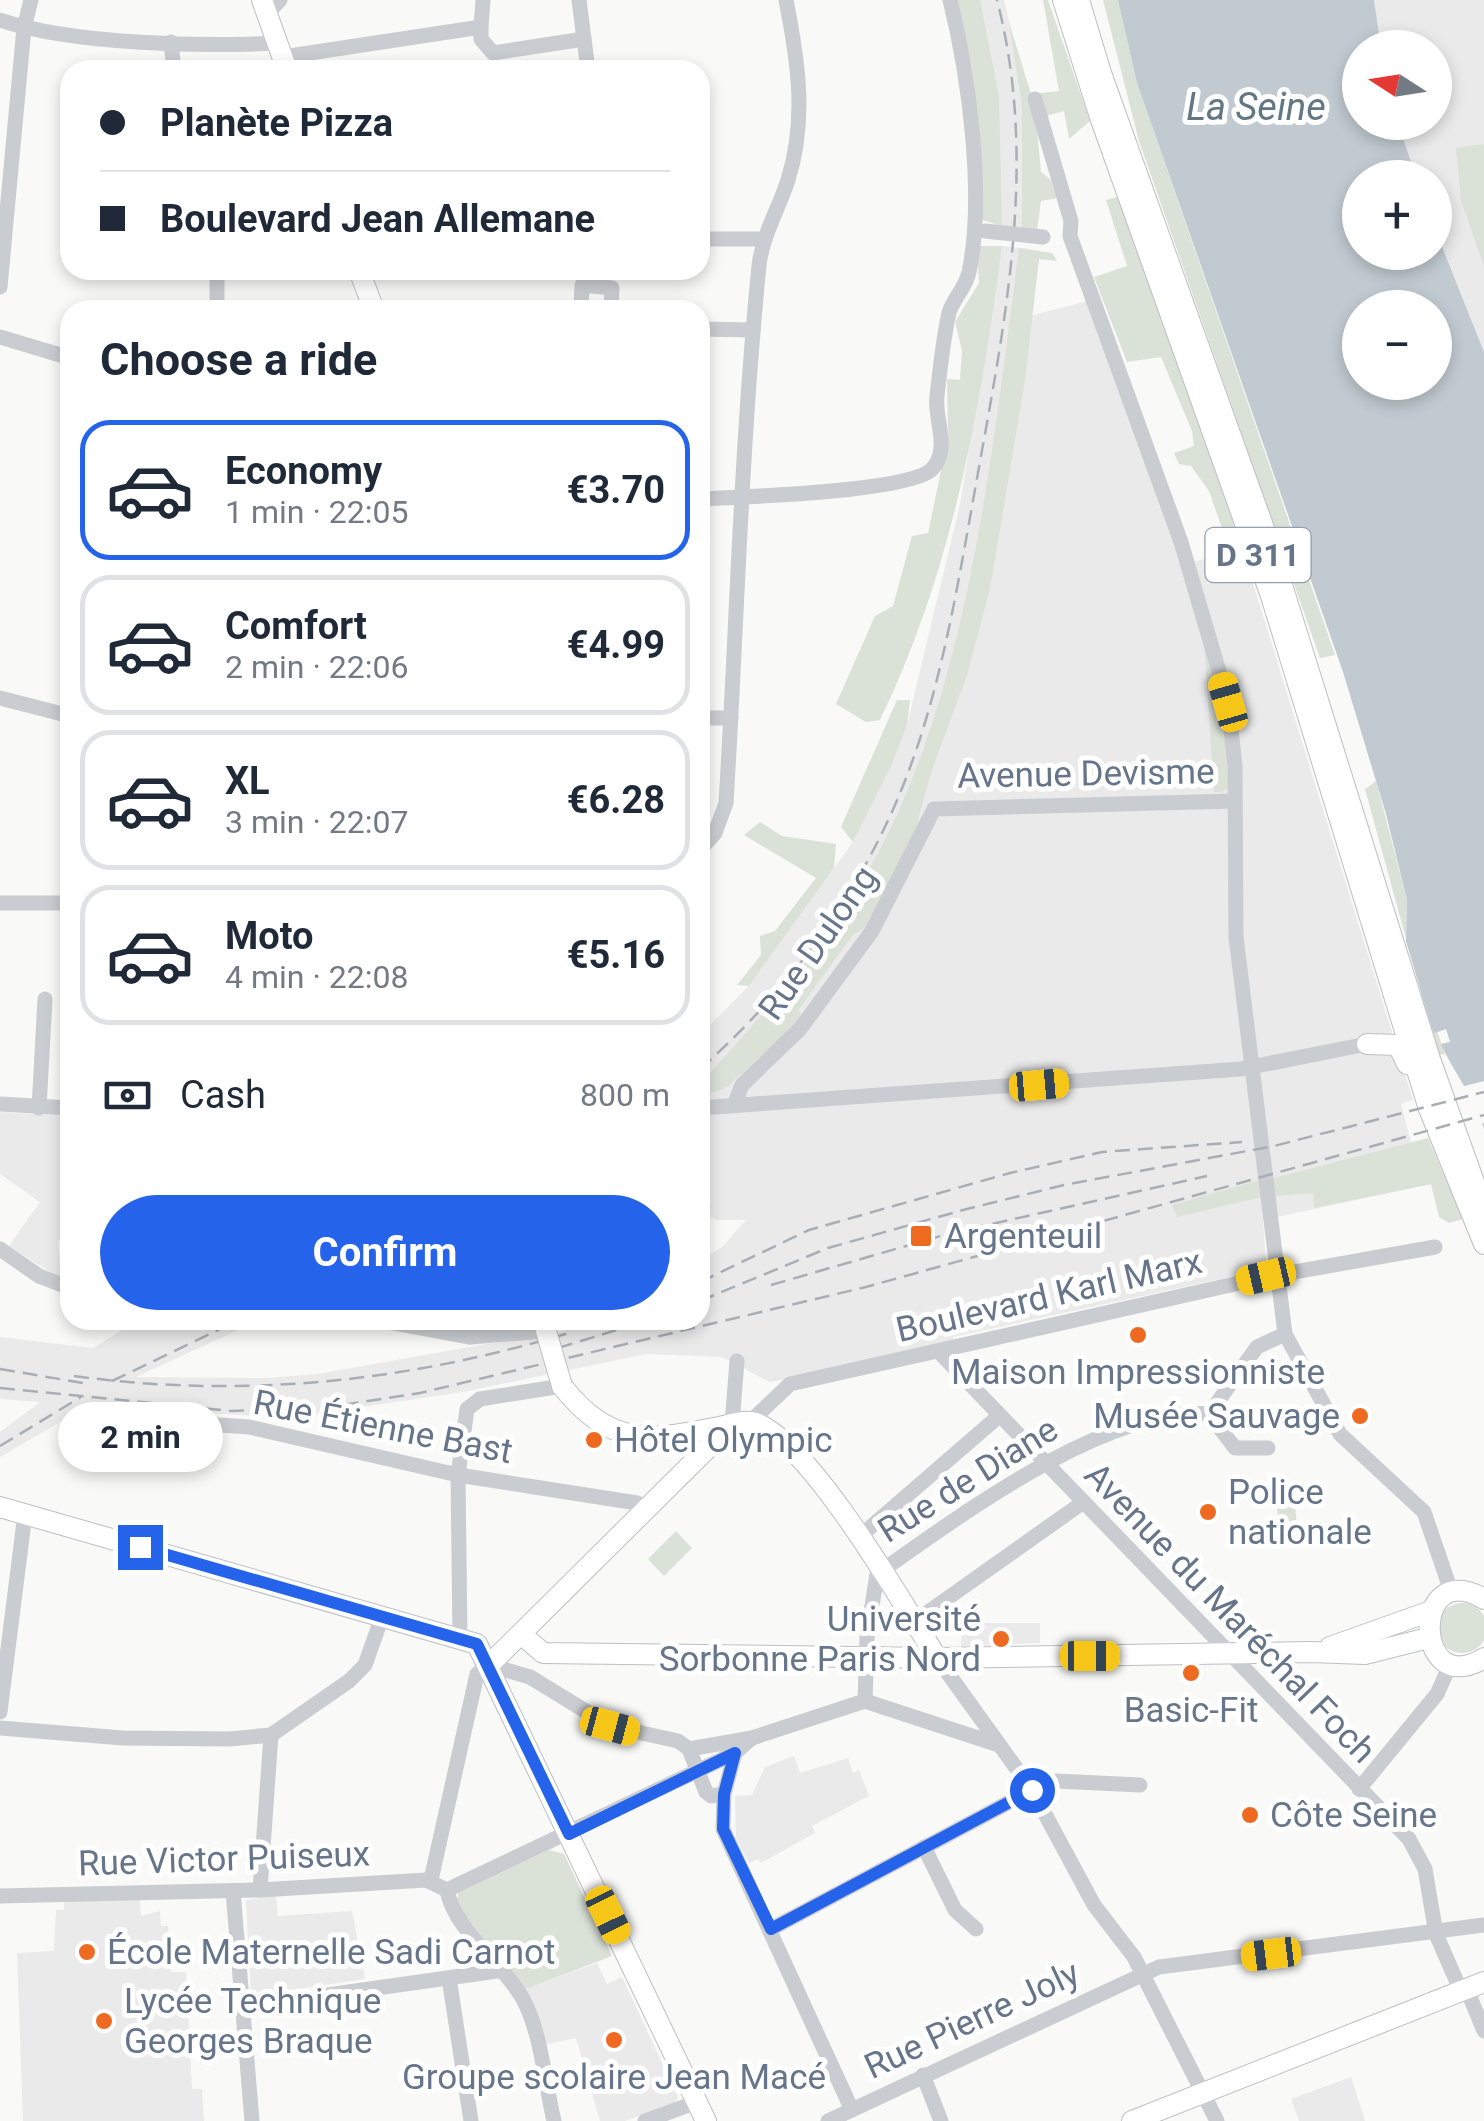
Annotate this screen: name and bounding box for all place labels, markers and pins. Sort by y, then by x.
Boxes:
place label: Argenteuil [944,1216,1102,1257]
marker: Argenteuil [908,1223,934,1249]
marker: Maison Impressionniste [1127,1324,1149,1346]
place label: Maison Impressionniste [951,1352,1325,1393]
place label: Musée Sauvage [1093,1396,1340,1437]
marker: Musée Sauvage [1349,1405,1371,1427]
place label: Hôtel Olympic [614,1420,832,1461]
marker: Hôtel Olympic [583,1429,605,1451]
place label: Police nationale [1228,1472,1372,1553]
marker: Police nationale [1197,1501,1219,1523]
place label: Université Sorbonne Paris Nord [659,1599,981,1680]
marker: Université Sorbonne Paris Nord [990,1628,1012,1650]
marker: Basic-Fit [1180,1662,1202,1684]
place label: Basic-Fit [1124,1690,1258,1731]
place label: Côte Seine [1270,1795,1437,1836]
marker: Côte Seine [1239,1804,1261,1826]
place label: École Maternelle Sadi Carnot [107,1932,555,1973]
marker: École Maternelle Sadi Carnot [76,1941,98,1963]
place label: Lycée Technique Georges Braque [124,1981,381,2062]
marker: Lycée Technique Georges Braque [93,2010,115,2032]
marker: Groupe scolaire Jean Macé [603,2029,625,2051]
place label: Groupe scolaire Jean Macé [402,2057,826,2098]

